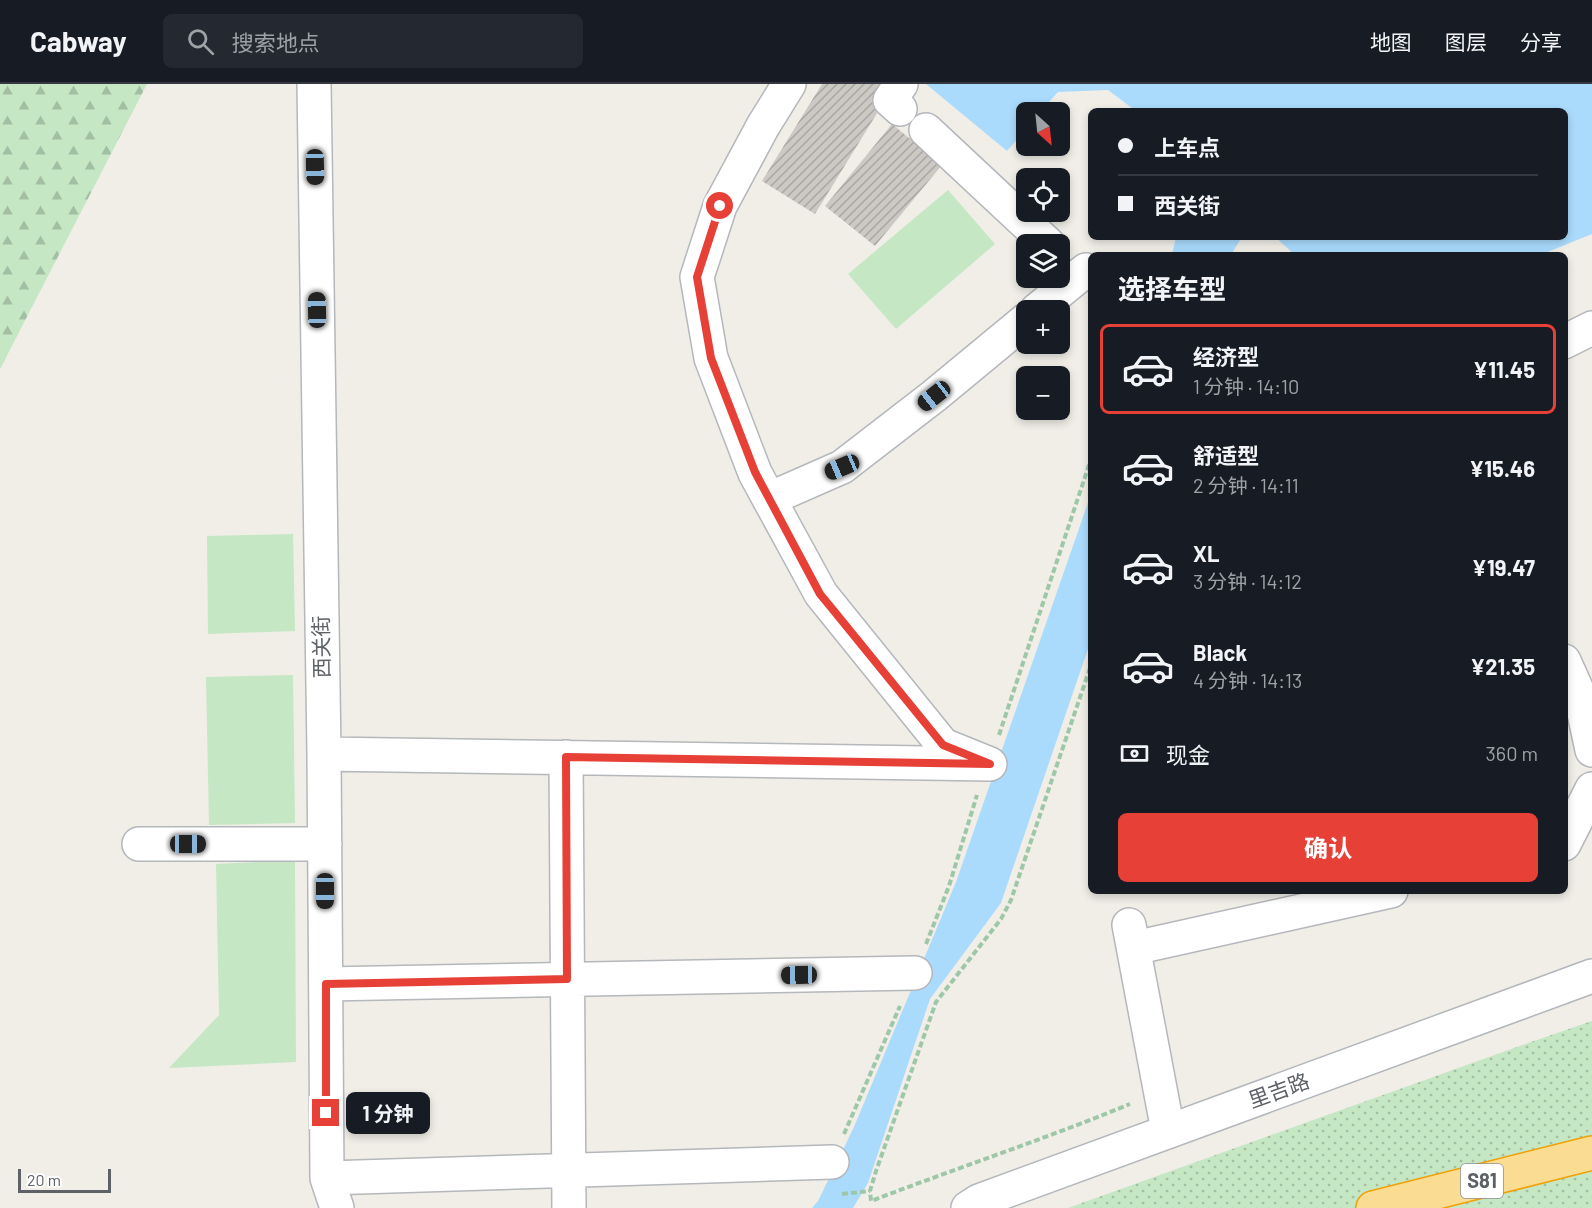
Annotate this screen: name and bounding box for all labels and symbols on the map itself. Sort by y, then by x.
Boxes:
north arrow [1016,102,1070,156]
car [306,149,324,185]
route start [706,192,733,219]
car [308,292,326,328]
car [914,378,954,414]
car [822,452,862,482]
street label: 西关街 [307,615,334,679]
car [170,835,206,853]
car [316,873,334,909]
car [781,966,817,984]
street label: 里吉路 [1245,1067,1312,1112]
callout: 1 分钟 [347,1092,431,1134]
route end [312,1099,339,1126]
road number: S81 [1461,1164,1503,1198]
scale bar [18,1166,111,1194]

